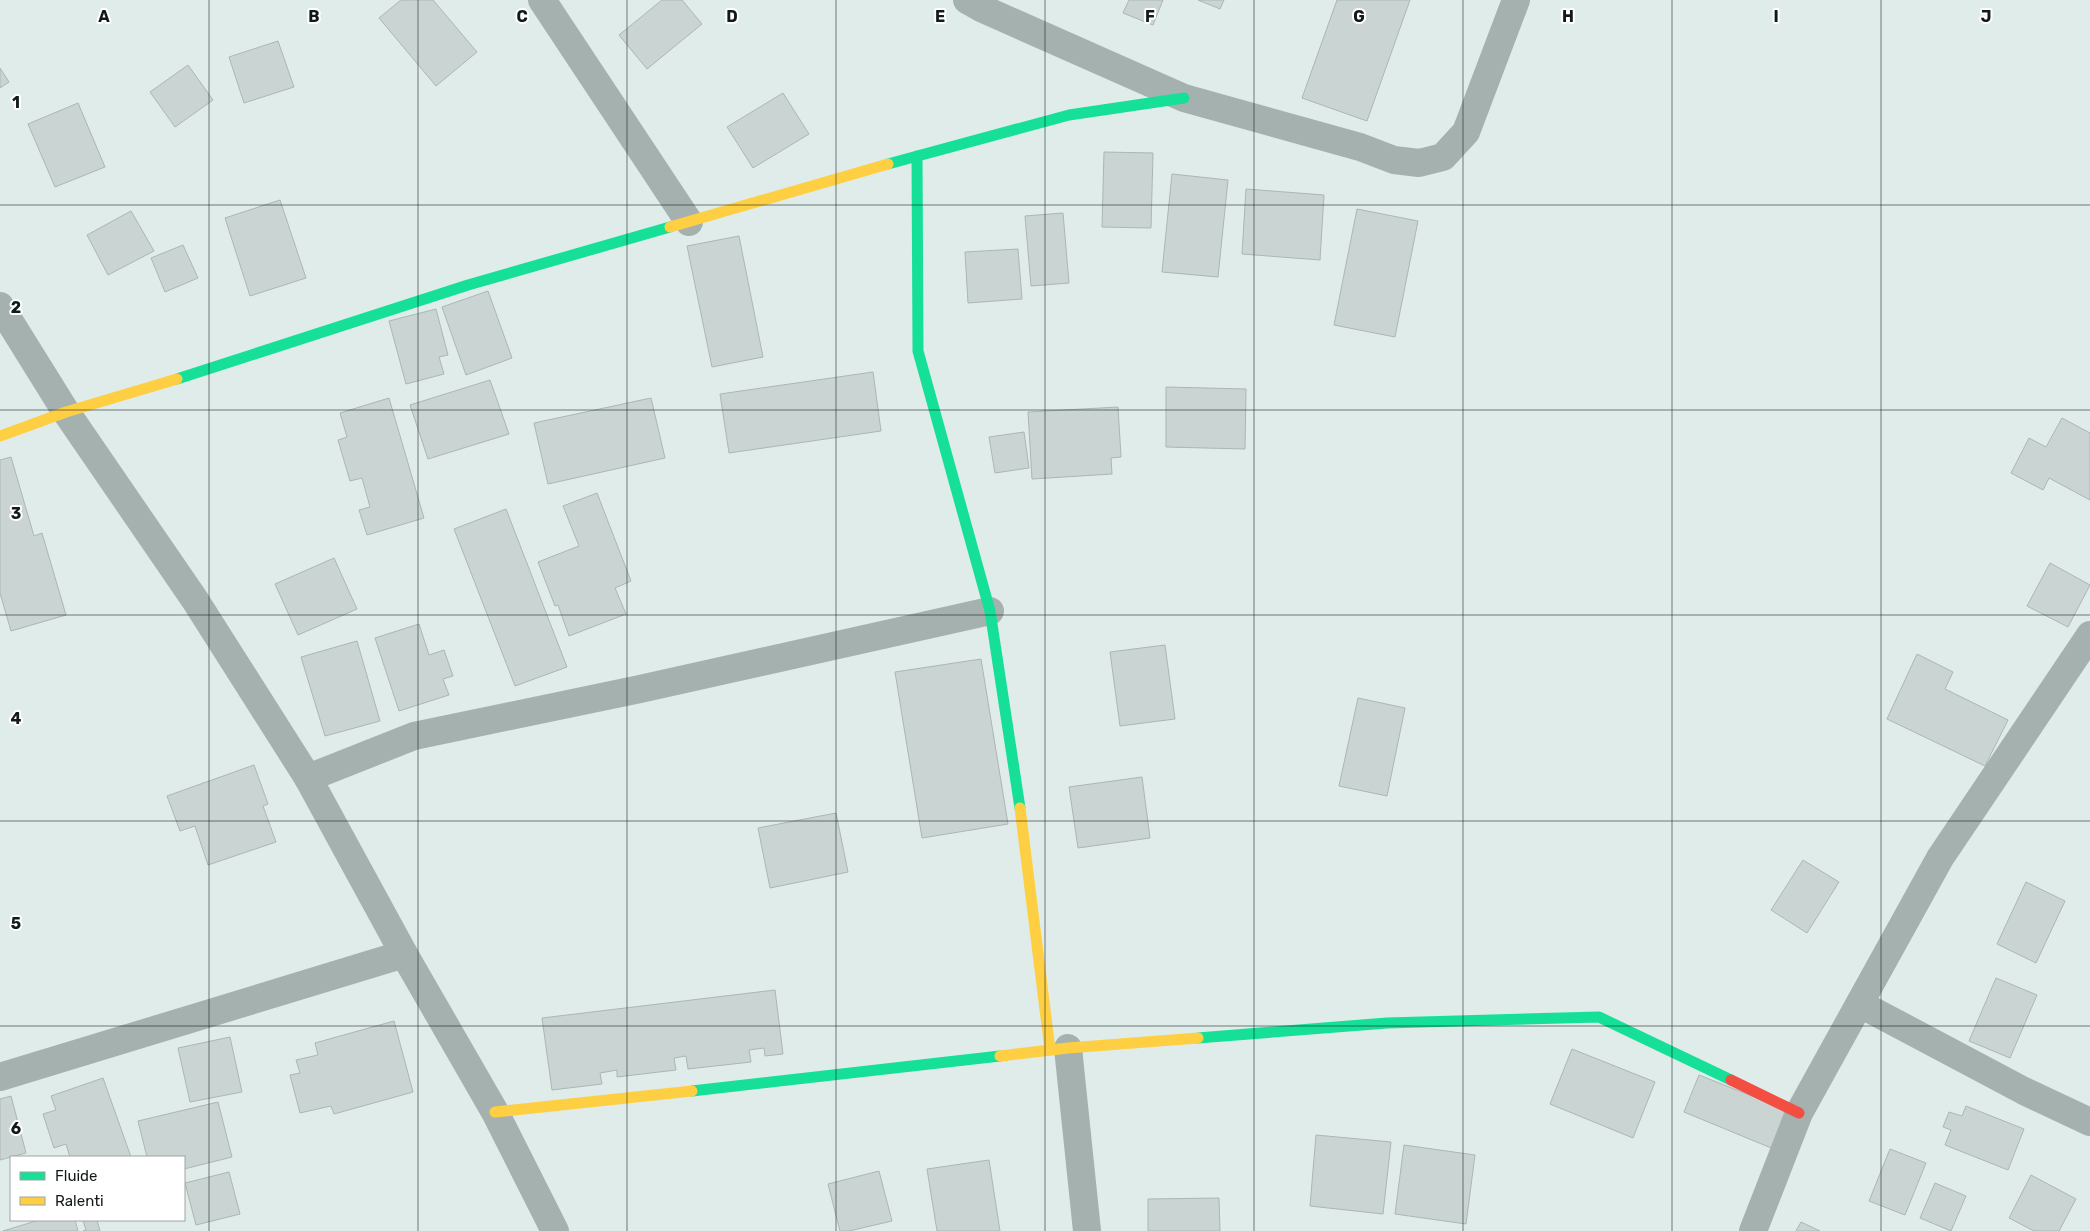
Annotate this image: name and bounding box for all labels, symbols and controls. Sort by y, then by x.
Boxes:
text: A [98,7,110,26]
text: B [308,7,320,26]
text: C [516,7,528,26]
text: D [726,7,738,26]
text: E [935,7,945,26]
text: F [1145,7,1155,26]
text: G [1353,7,1365,26]
text: H [1562,7,1574,26]
text: I [1773,7,1779,26]
text: J [1981,7,1991,26]
text: 1 [12,93,20,112]
text: 2 [11,298,21,317]
text: 3 [11,504,21,523]
text: 4 [11,709,22,728]
text: 5 [11,914,21,933]
text: 6 [11,1119,21,1138]
legend [10,1156,185,1221]
text: Fluide [55,1167,97,1185]
text: Ralenti [55,1192,104,1210]

